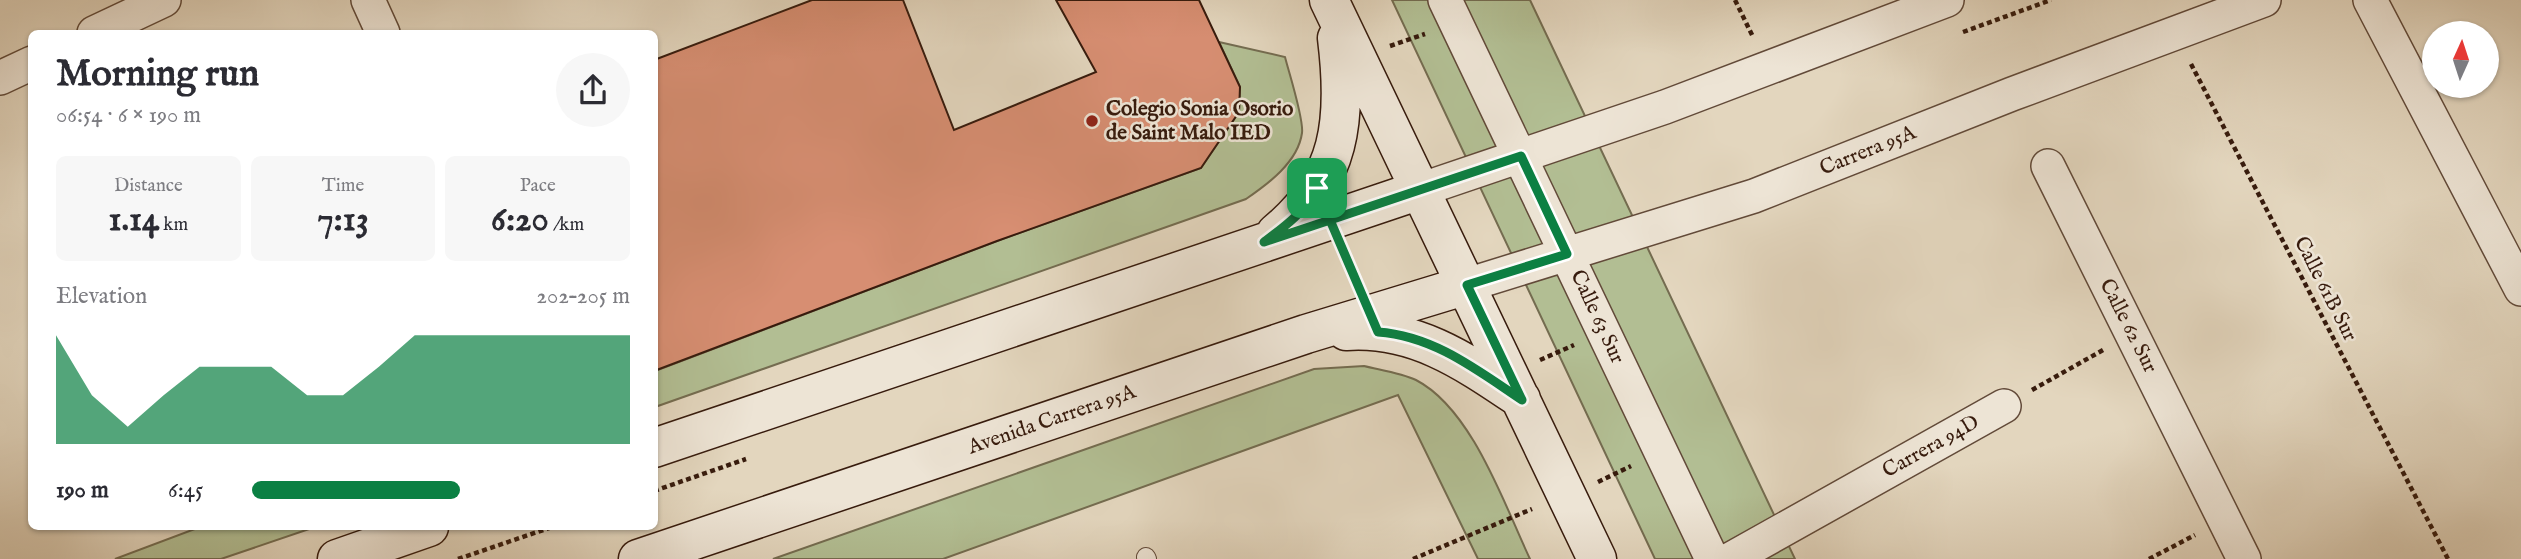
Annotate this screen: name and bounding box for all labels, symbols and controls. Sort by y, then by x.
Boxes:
north arrow [2422,21,2499,98]
map controls [2422,21,2499,98]
text: Morning run [56,51,259,99]
button: share [556,53,630,127]
place label: Colegio Sonia Osorio de Saint Malo IED [1106,96,1294,147]
text: 06:54 · 6 × 190 m [56,101,201,130]
marker: Colegio Sonia Osorio de Saint Malo IED [1084,113,1100,129]
street label: Carrera 95A [1816,119,1921,183]
pin [1287,158,1347,218]
icon: arrive [1298,169,1336,207]
text: Distance [114,174,183,198]
text: Time [322,174,364,198]
text: Pace [520,174,556,198]
text: 1.14 [108,198,159,243]
text: 7:13 [317,198,369,243]
text: 6:20 [491,198,549,243]
text: km [159,213,188,237]
text: /km [549,213,584,237]
street label: Calle 61B Sur [2287,232,2363,346]
street label: Calle 63 Sur [1564,266,1631,368]
street label: Calle 62 Sur [2093,274,2163,378]
text: Elevation [56,282,147,311]
text: 202–205 m [536,282,630,311]
street label: Avenida Carrera 95A [964,378,1140,462]
street label: Carrera 94D [1878,409,1984,485]
text: 190 m [56,476,109,505]
text: 6:45 [168,476,203,505]

